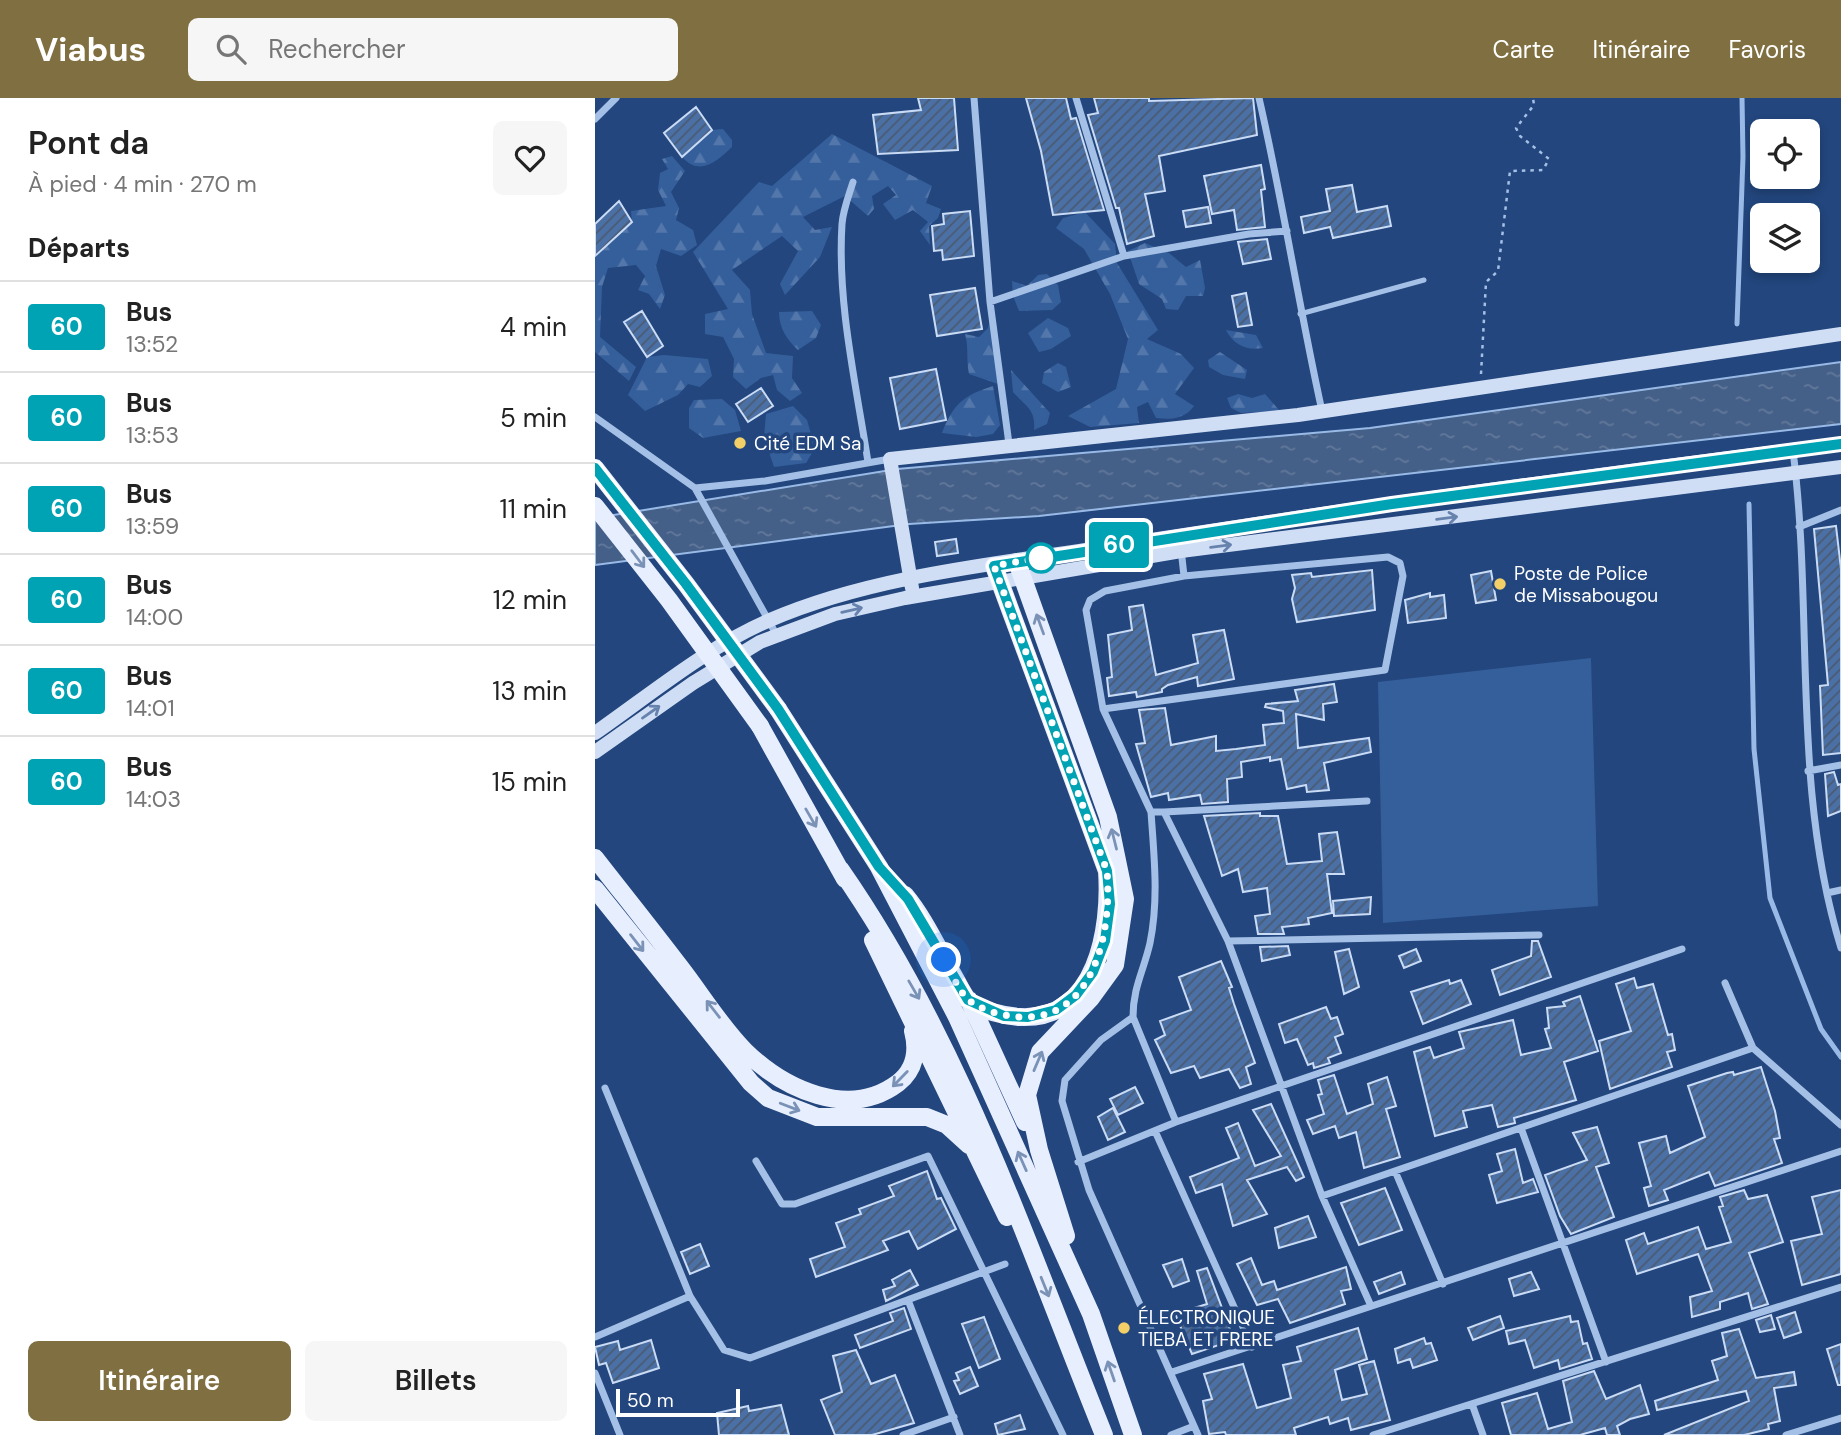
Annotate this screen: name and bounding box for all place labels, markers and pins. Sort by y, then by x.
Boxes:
place label: Cité EDM Sa [754,431,861,456]
marker: Cité EDM Sa [732,435,748,451]
unlabelled marker [1026,543,1056,573]
place label: Poste de Police de Missabougou [1514,561,1658,608]
marker: Poste de Police de Missabougou [1492,576,1508,592]
place label: ÉLECTRONIQUE TIEBA ET FRERE [1138,1305,1275,1352]
marker: ÉLECTRONIQUE TIEBA ET FRERE [1116,1320,1132,1336]

